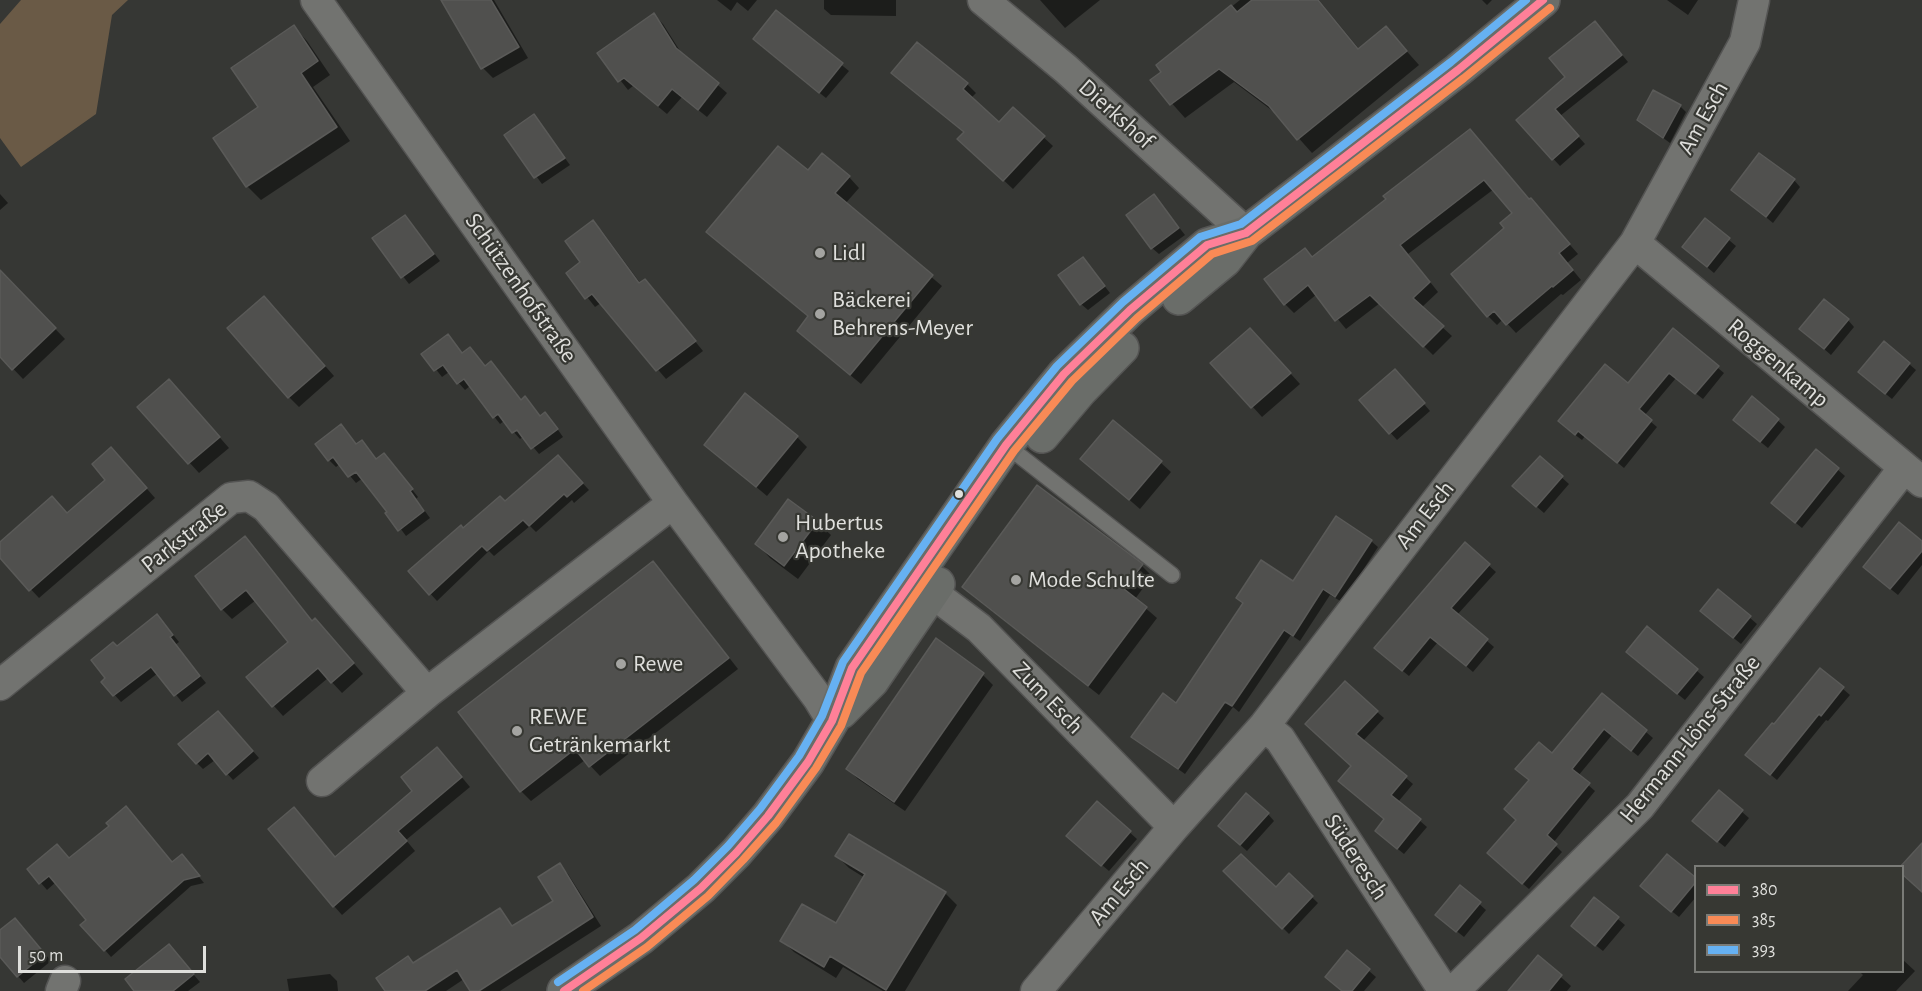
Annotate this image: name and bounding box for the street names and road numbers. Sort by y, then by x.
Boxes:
street label: Dierkshof [1073,73,1159,155]
street label: Am Esch [1671,76,1735,160]
street label: Schützenhofstraße [459,208,583,368]
street label: Roggenkamp [1721,312,1835,414]
street label: Am Esch [1389,475,1461,555]
street label: Parkstraße [135,495,233,579]
street label: Hermann-Löns-Straße [1613,649,1767,829]
street label: Zum Esch [1007,656,1089,740]
street label: Süderesch [1318,809,1394,905]
street label: Am Esch [1083,853,1155,931]

